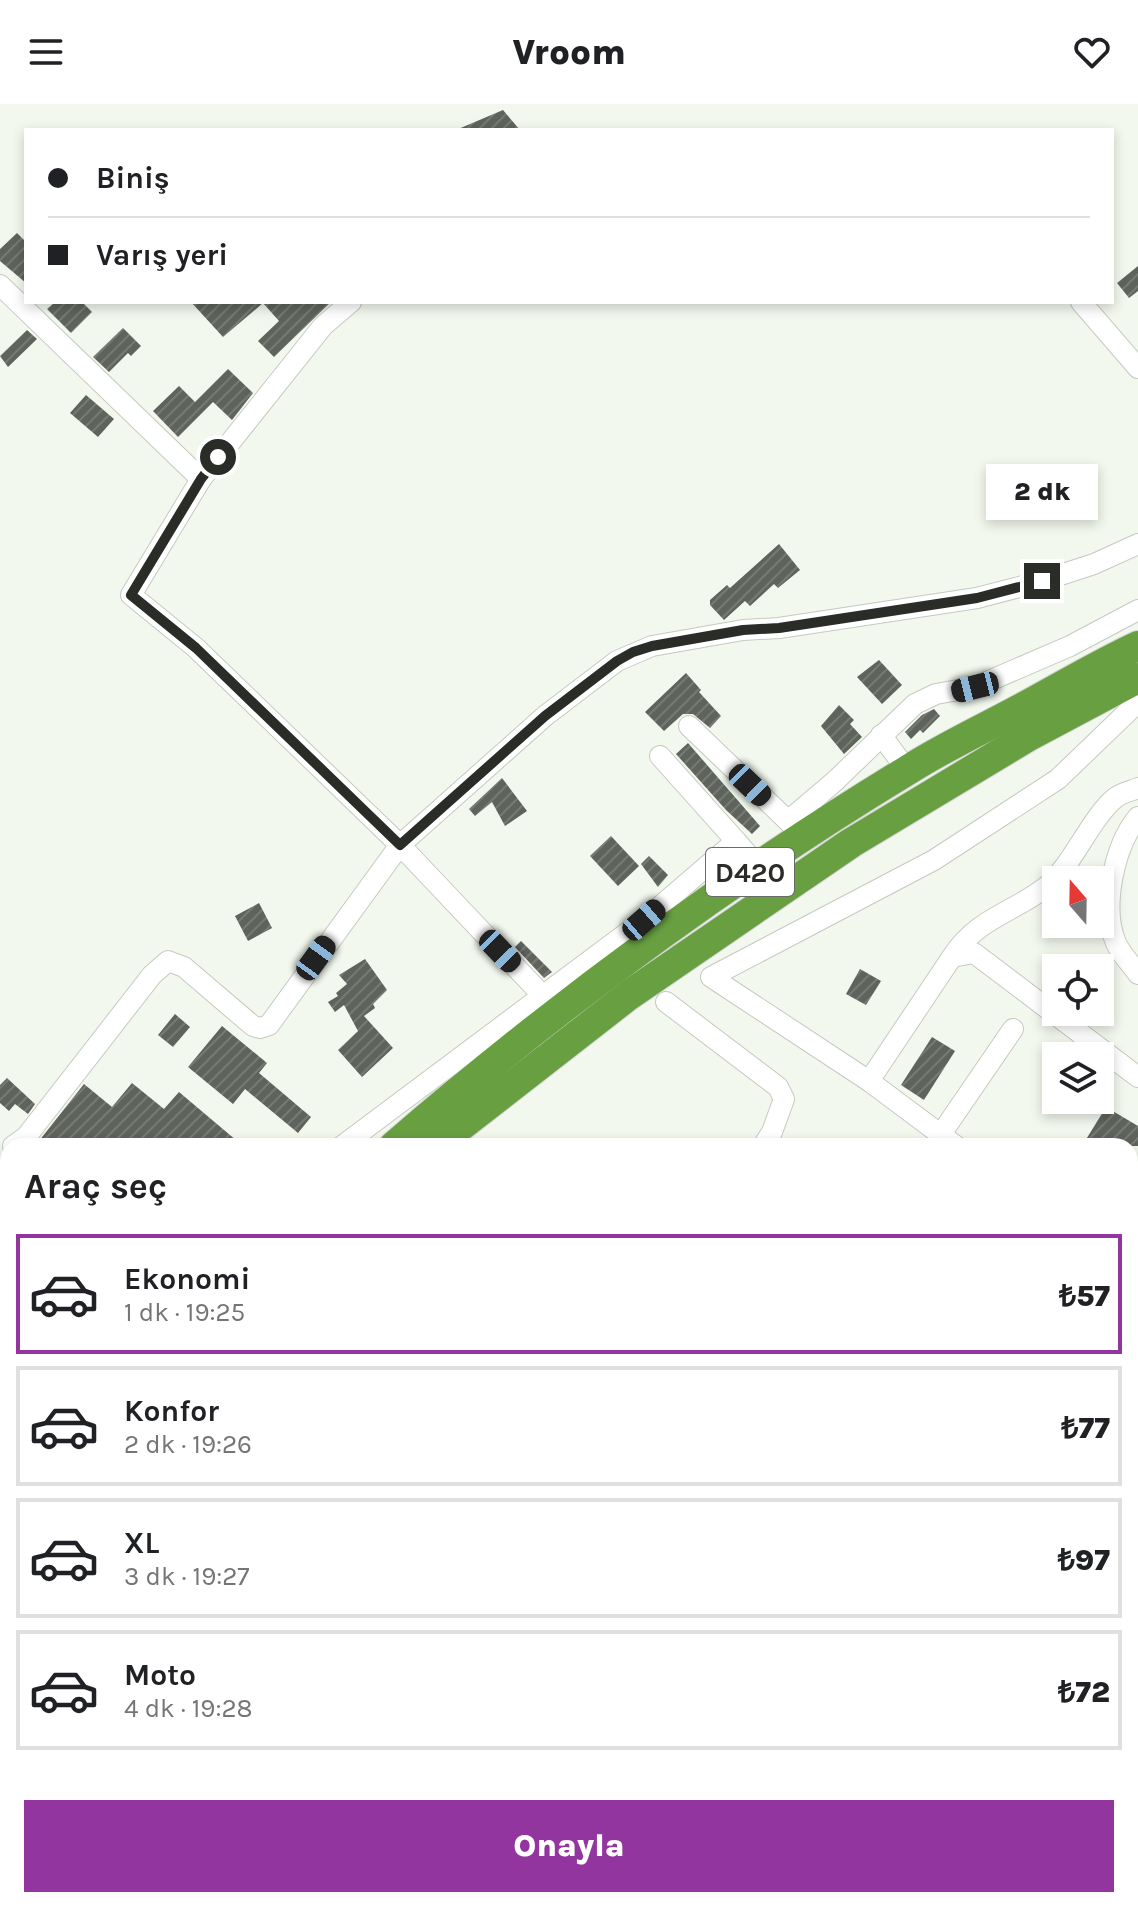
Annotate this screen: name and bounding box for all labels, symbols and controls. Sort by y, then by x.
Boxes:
icon: menu [24,30,68,74]
icon: heart [1070,30,1114,74]
text: Vroom [512,31,626,73]
text: Biniş [96,160,170,196]
text: Varış yeri [96,237,228,273]
route start [200,439,236,475]
callout: 2 dk [986,465,1098,521]
text: 2 dk [1014,476,1070,507]
route end [1024,563,1060,599]
car [949,670,1001,704]
car [724,760,776,810]
road number: D420 [706,848,794,896]
north arrow [1042,866,1114,938]
map controls [1042,866,1114,1114]
car [618,895,670,945]
car [475,925,525,977]
car [292,932,340,984]
button: locate [1042,954,1114,1026]
button: layers [1042,1042,1114,1114]
text: Araç seç [24,1165,167,1207]
icon: car [28,1258,100,1330]
text: Ekonomi [124,1261,250,1297]
text: ₺57 [1059,1278,1110,1314]
text: 1 dk · 19:25 [124,1297,245,1328]
icon: car [28,1390,100,1462]
text: Konfor [124,1393,219,1429]
text: ₺77 [1061,1410,1110,1446]
text: 2 dk · 19:26 [124,1429,252,1460]
icon: car [28,1522,100,1594]
text: XL [124,1525,159,1561]
text: ₺97 [1058,1542,1110,1578]
text: 3 dk · 19:27 [124,1561,250,1592]
icon: car [28,1654,100,1726]
text: Moto [124,1657,196,1693]
text: ₺72 [1058,1674,1110,1710]
text: 4 dk · 19:28 [124,1693,252,1724]
button: Onayla [24,1800,1114,1892]

